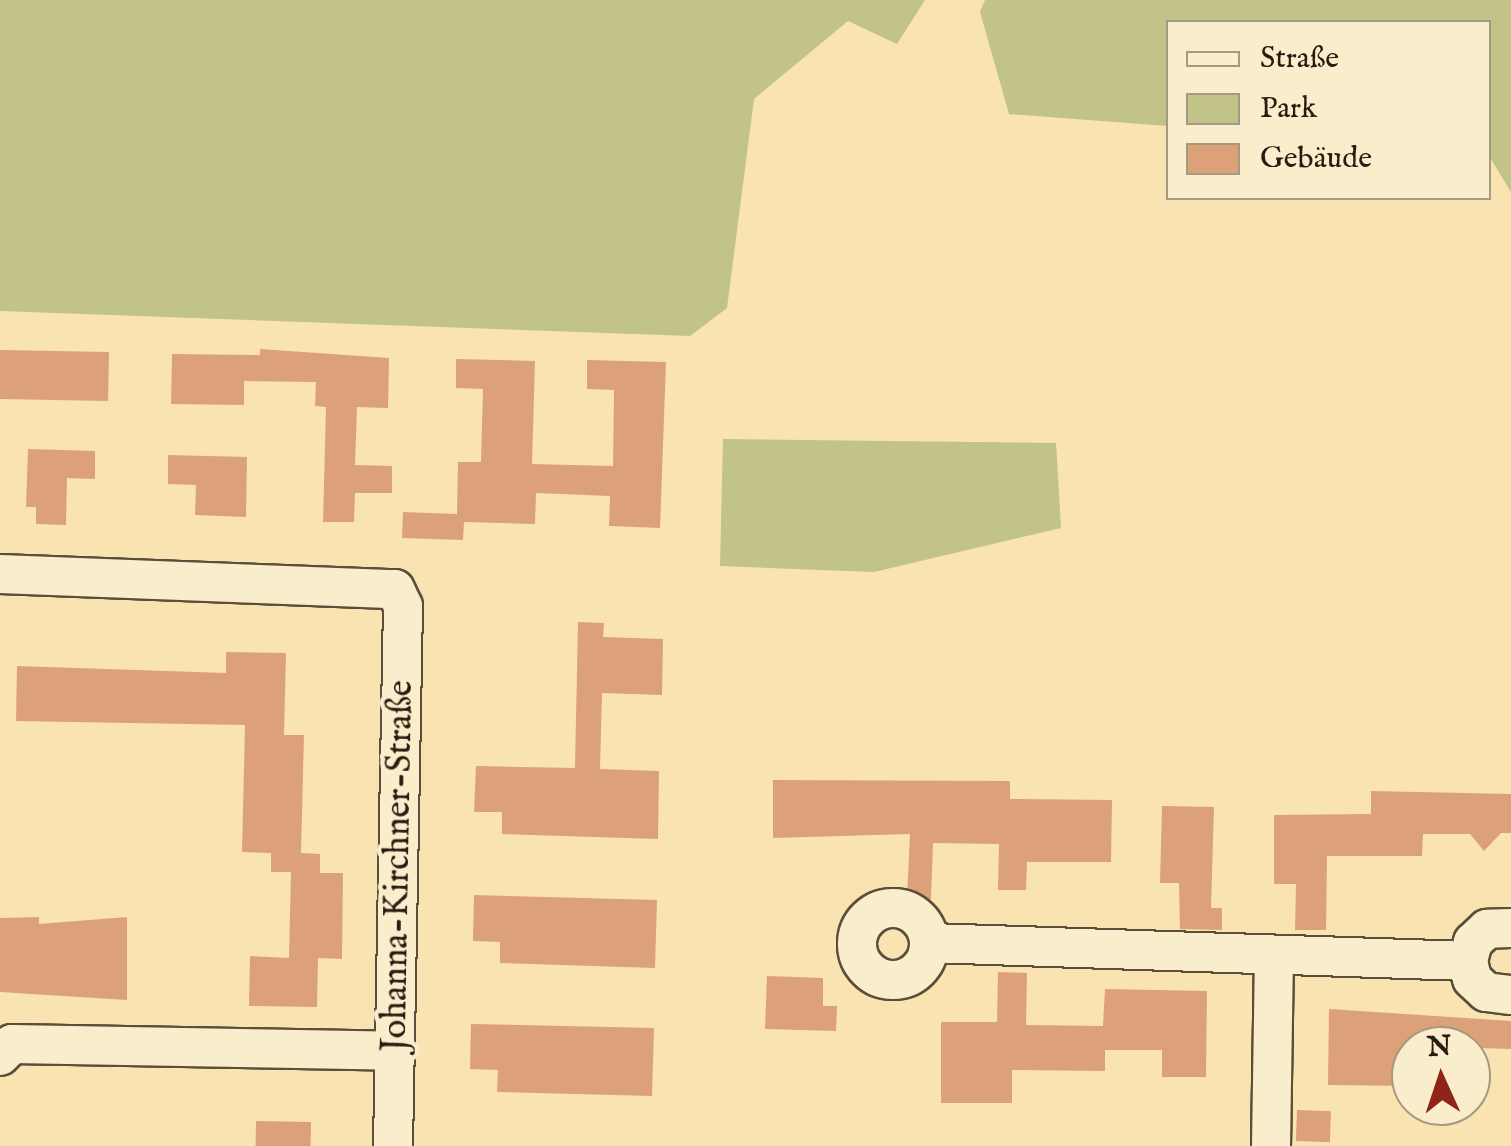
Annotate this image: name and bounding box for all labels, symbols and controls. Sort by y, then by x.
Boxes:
legend [1166,20,1491,200]
text: Straße [1260,40,1339,78]
text: Park [1260,90,1317,128]
text: Gebäude [1260,140,1372,178]
street label: Johanna-Kirchner-Straße [375,680,423,1052]
north arrow [1391,1026,1491,1126]
text: N [1426,1029,1453,1066]

